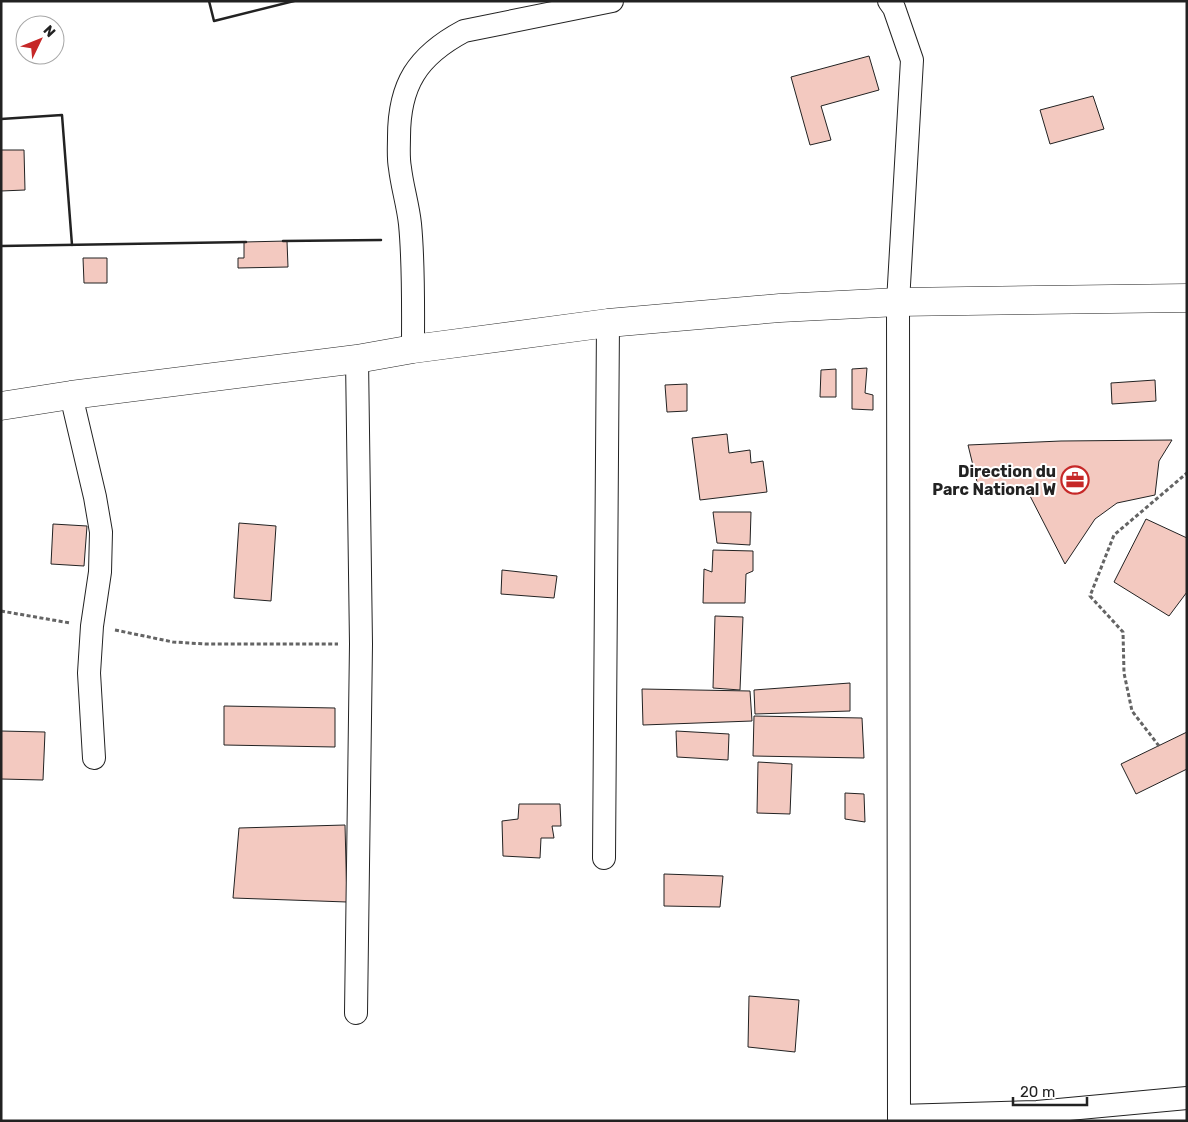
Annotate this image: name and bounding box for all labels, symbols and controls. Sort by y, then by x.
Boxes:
north arrow [15,15,65,65]
text: N [39,22,59,41]
place label: Direction du Parc National W [932,462,1056,499]
office icon: Direction du Parc National W [1060,465,1090,495]
scale bar [1013,1074,1087,1106]
text: 20 m [1020,1083,1055,1101]

